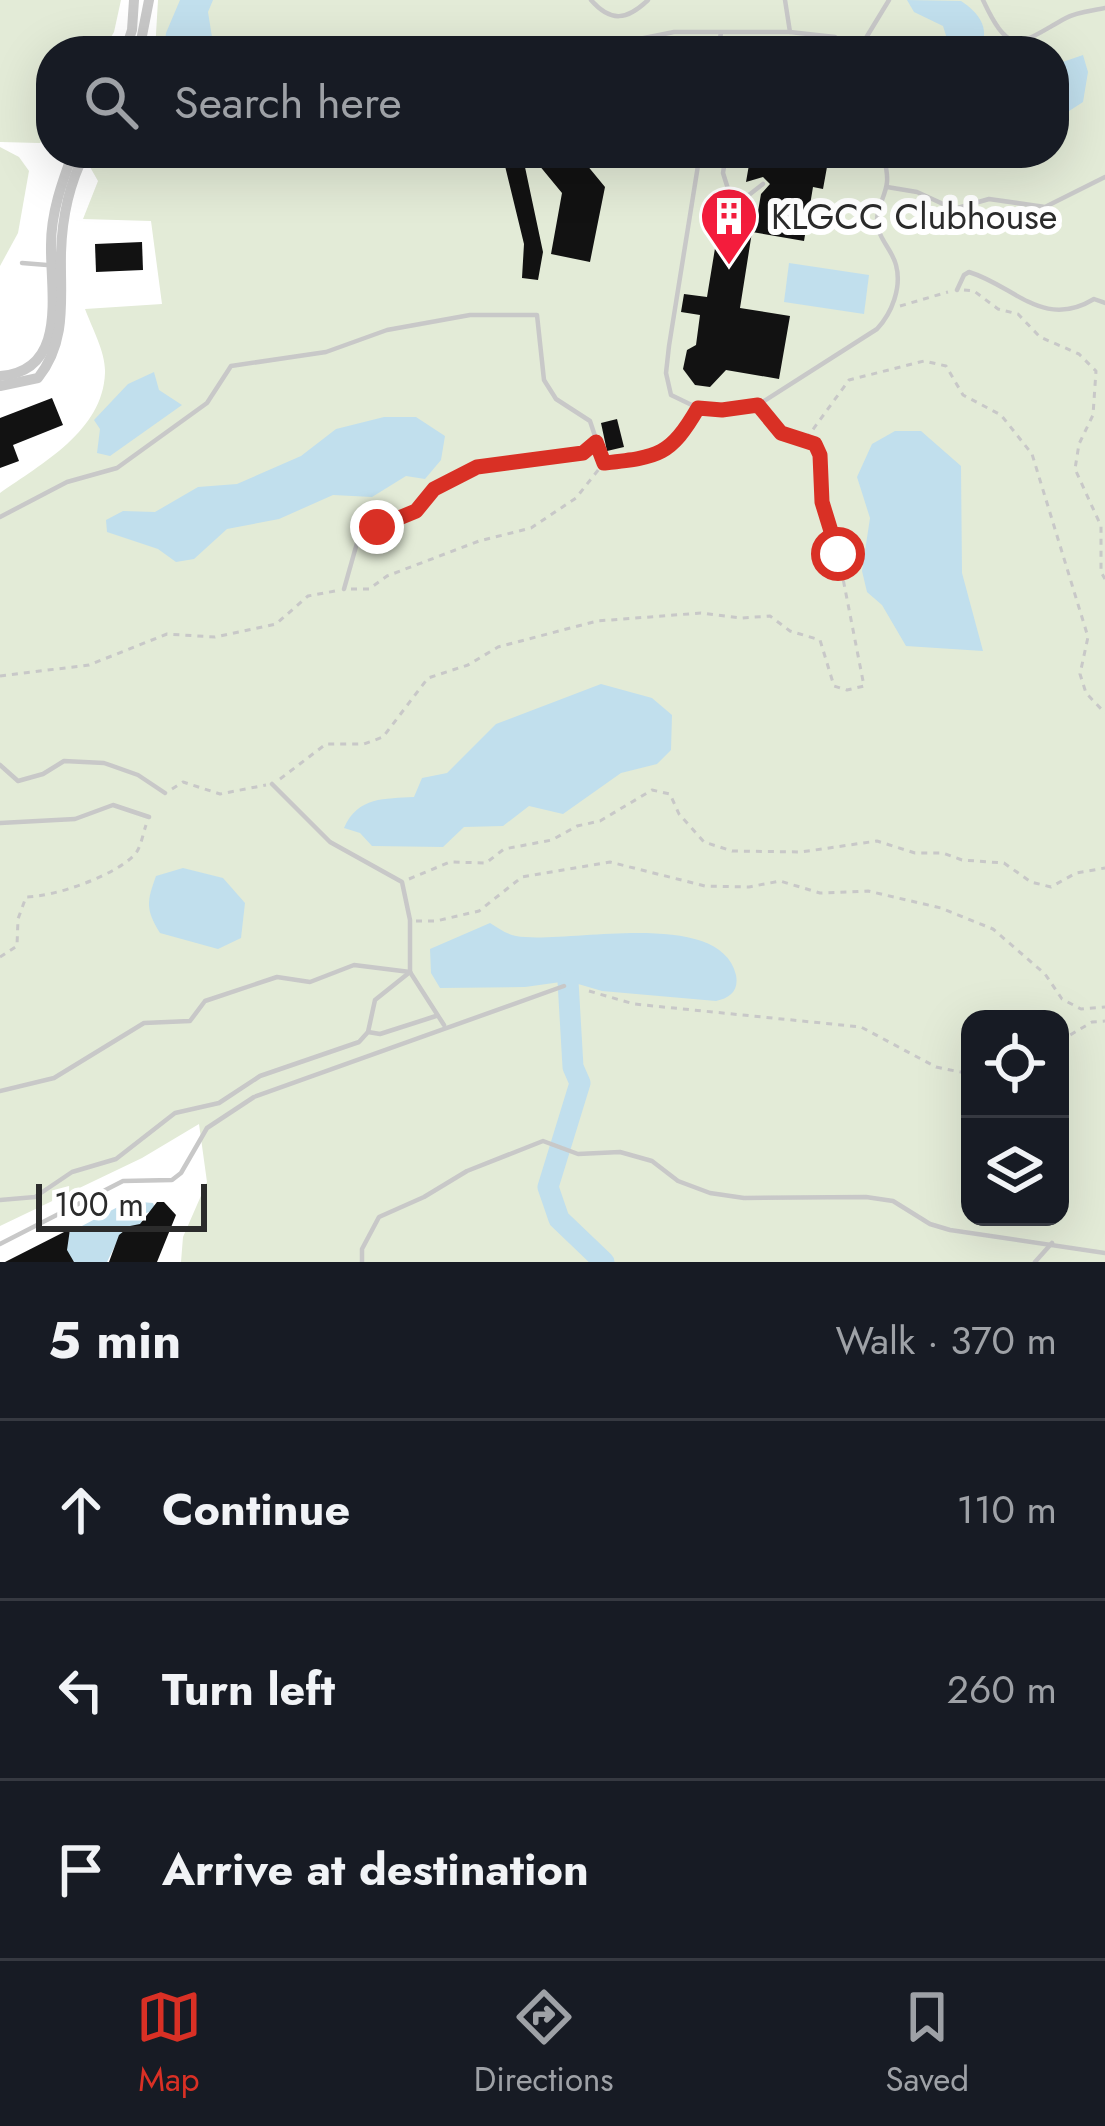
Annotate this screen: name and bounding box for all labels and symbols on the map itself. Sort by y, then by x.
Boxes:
building icon: KLGCC Clubhouse [698,185,760,267]
place label: KLGCC Clubhouse [771,190,1057,242]
route end [350,500,404,554]
route start [811,527,865,581]
scale bar [36,1178,207,1231]

